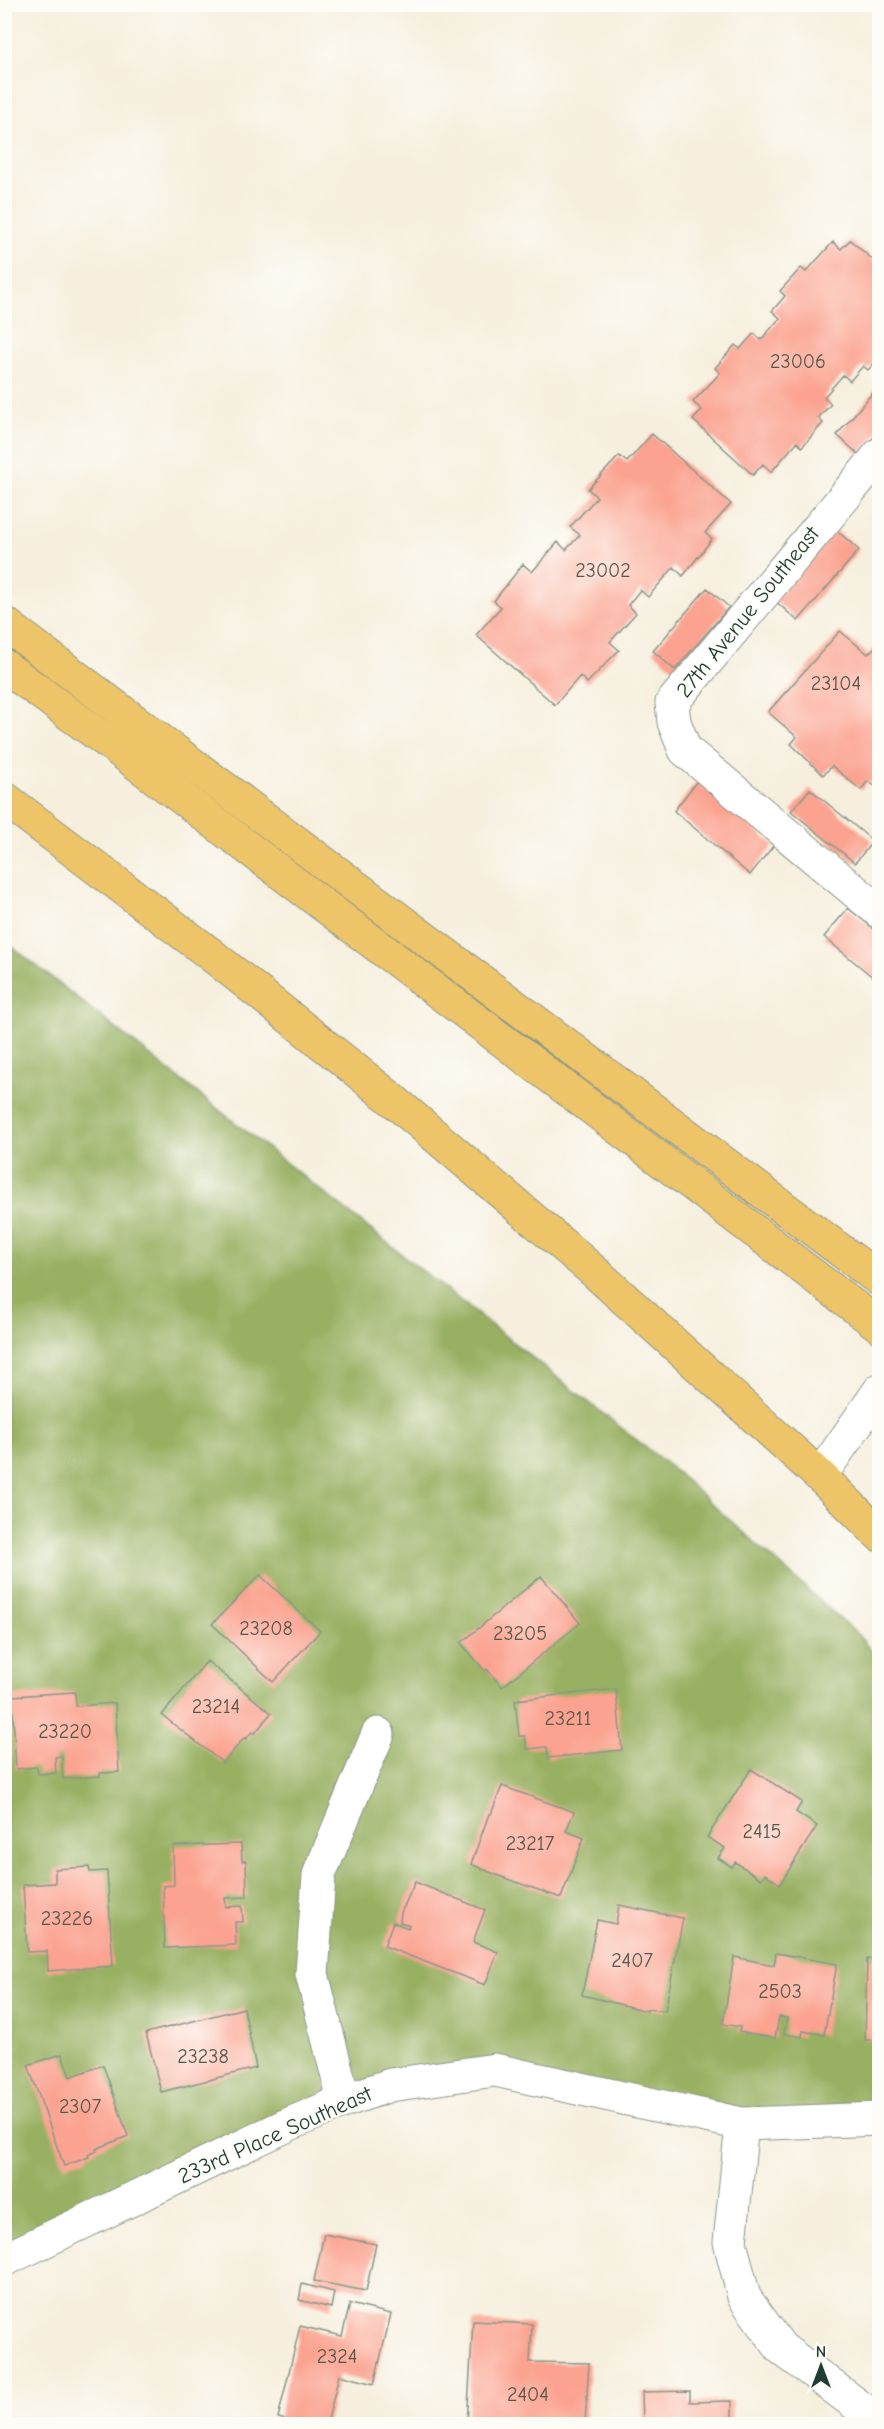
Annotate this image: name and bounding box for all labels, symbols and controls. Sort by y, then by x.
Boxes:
house number: 23006 [770,350,826,373]
street label: 27th Avenue Southeast [671,521,825,703]
house number: 23002 [575,559,631,582]
house number: 23104 [811,672,861,695]
house number: 23208 [239,1617,293,1640]
house number: 23205 [493,1622,547,1645]
house number: 23214 [192,1695,240,1718]
house number: 23211 [545,1707,591,1730]
house number: 23220 [38,1720,92,1743]
house number: 2415 [743,1820,781,1843]
house number: 23217 [506,1832,555,1855]
house number: 23226 [41,1907,93,1930]
house number: 2407 [611,1949,653,1972]
house number: 2503 [758,1980,802,2003]
house number: 23238 [177,2045,229,2068]
street label: 233rd Place Southeast [174,2080,377,2189]
house number: 2307 [59,2095,102,2118]
north arrow [791,2336,851,2396]
text: N [816,2343,826,2361]
house number: 2324 [317,2345,357,2368]
house number: 2404 [507,2383,549,2406]

